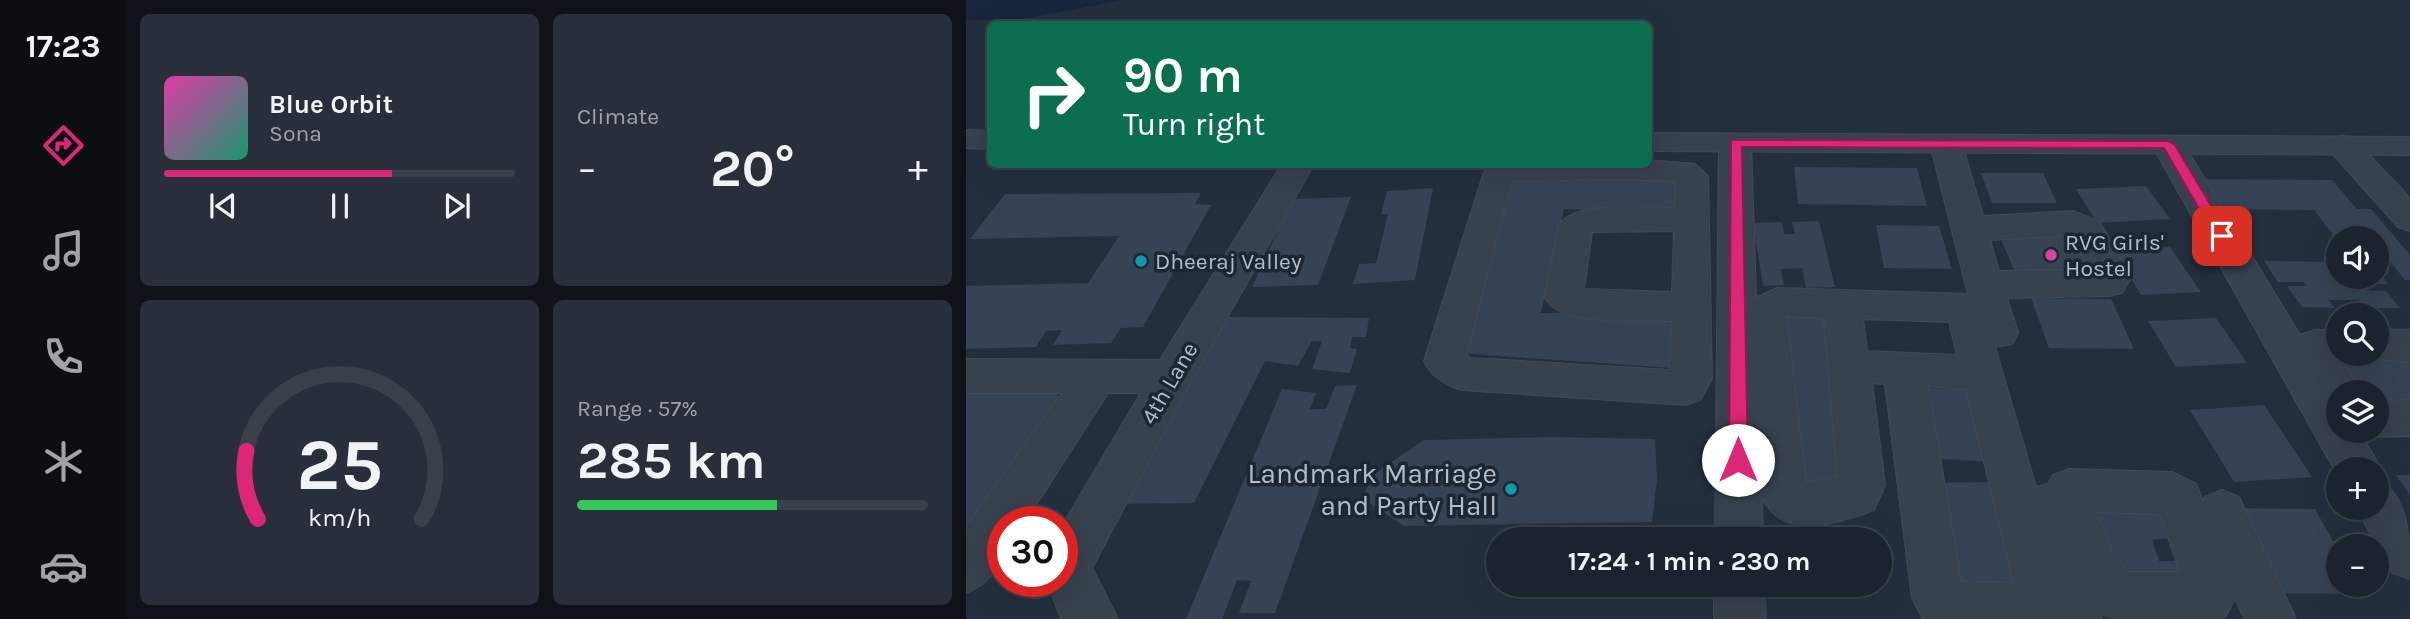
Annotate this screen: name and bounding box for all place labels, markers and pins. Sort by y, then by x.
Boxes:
pin [2192,206,2252,266]
place label: RVG Girls' Hostel [2065,229,2164,282]
marker: RVG Girls' Hostel [2043,247,2059,263]
place label: Dheeraj Valley [1155,248,1302,275]
marker: Dheeraj Valley [1133,253,1149,269]
place label: Landmark Marriage and Party Hall [1248,457,1497,522]
marker: Landmark Marriage and Party Hall [1503,481,1519,497]

